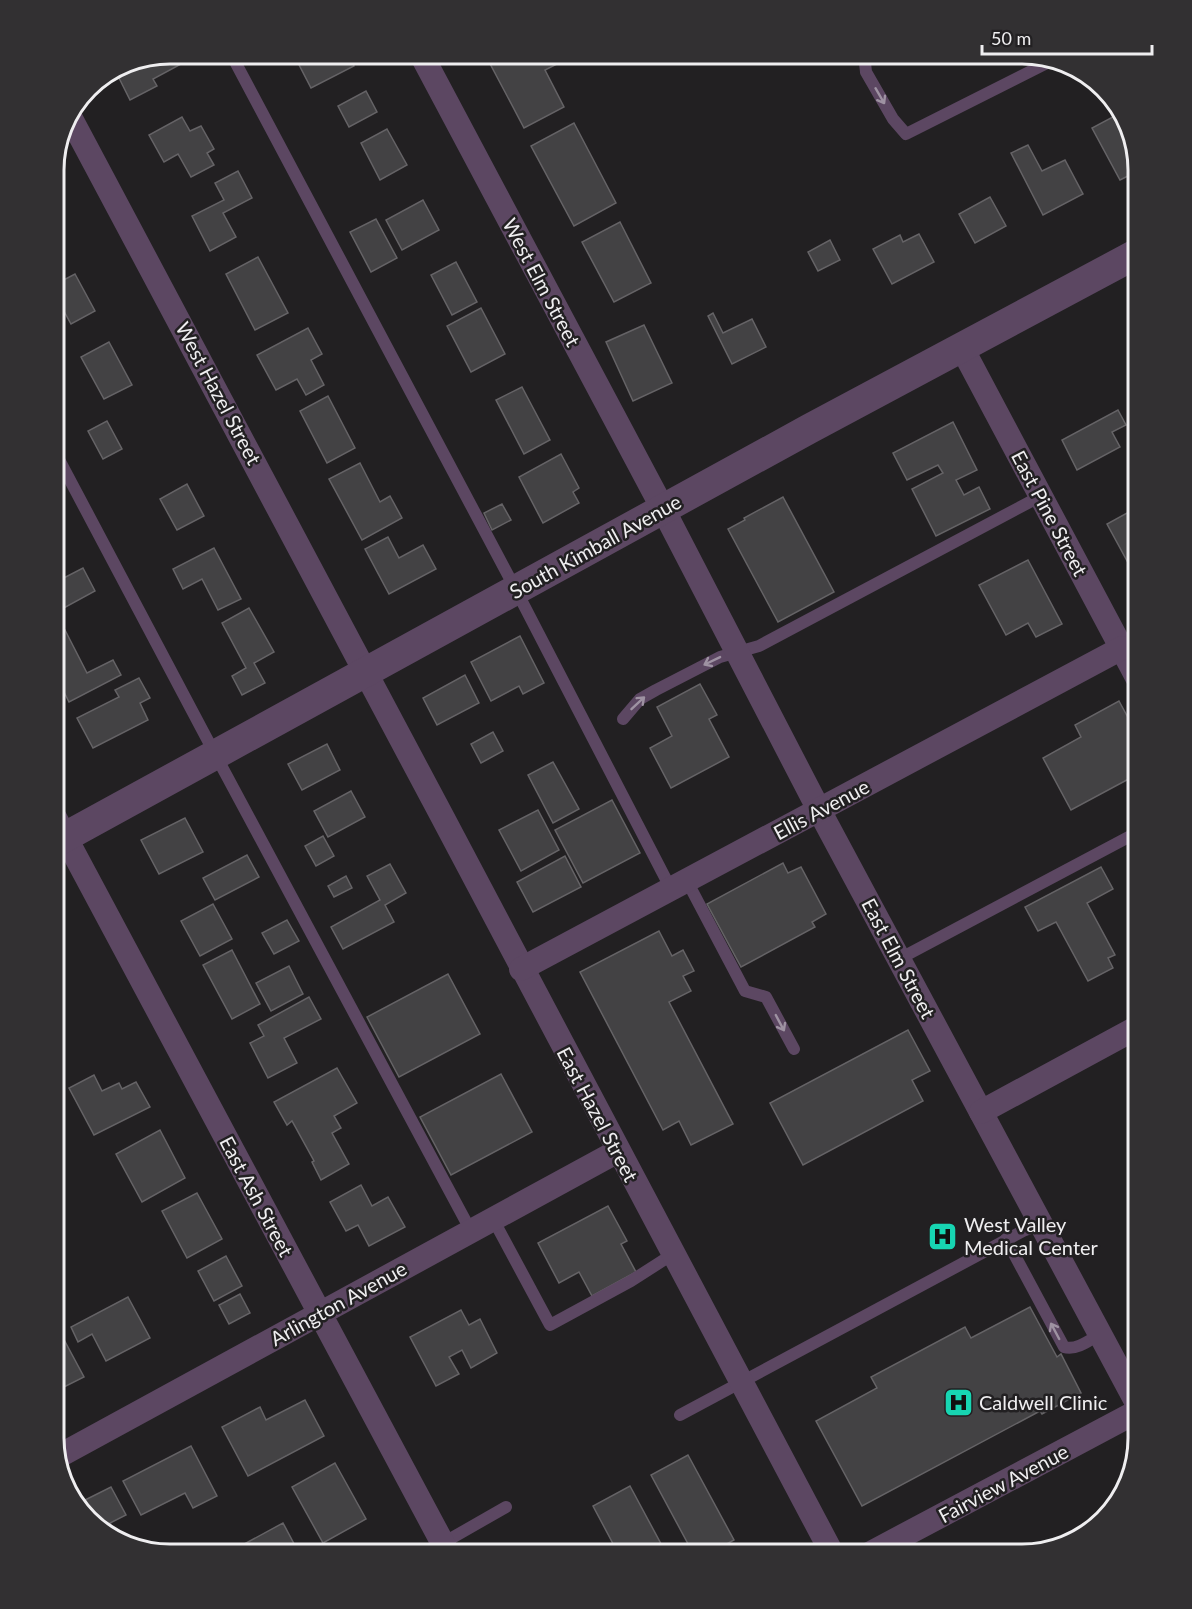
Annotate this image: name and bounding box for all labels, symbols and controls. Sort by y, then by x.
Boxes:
scale bar [982,18,1152,56]
text: 50 m [991,27,1031,49]
one-way arrow [874,87,886,104]
street label: West Elm Street [498,214,586,350]
street label: West Hazel Street [171,318,267,468]
street label: East Pine Street [1007,446,1093,580]
street label: South Kimball Avenue [505,489,685,603]
one-way arrow [704,656,722,667]
one-way arrow [631,696,646,710]
street label: Ellis Avenue [769,774,873,844]
street label: East Elm Street [857,894,941,1022]
one-way arrow [774,1014,786,1031]
street label: East Hazel Street [552,1043,644,1185]
street label: East Ash Street [215,1132,299,1260]
place label: West Valley Medical Center [964,1212,1099,1259]
hospital icon: West Valley Medical Center [927,1220,959,1252]
street label: Arlington Avenue [266,1256,410,1350]
one-way arrow [1048,1322,1060,1340]
hospital icon: Caldwell Clinic [942,1386,974,1418]
place label: Caldwell Clinic [979,1390,1108,1414]
street label: Fairview Avenue [934,1439,1072,1527]

